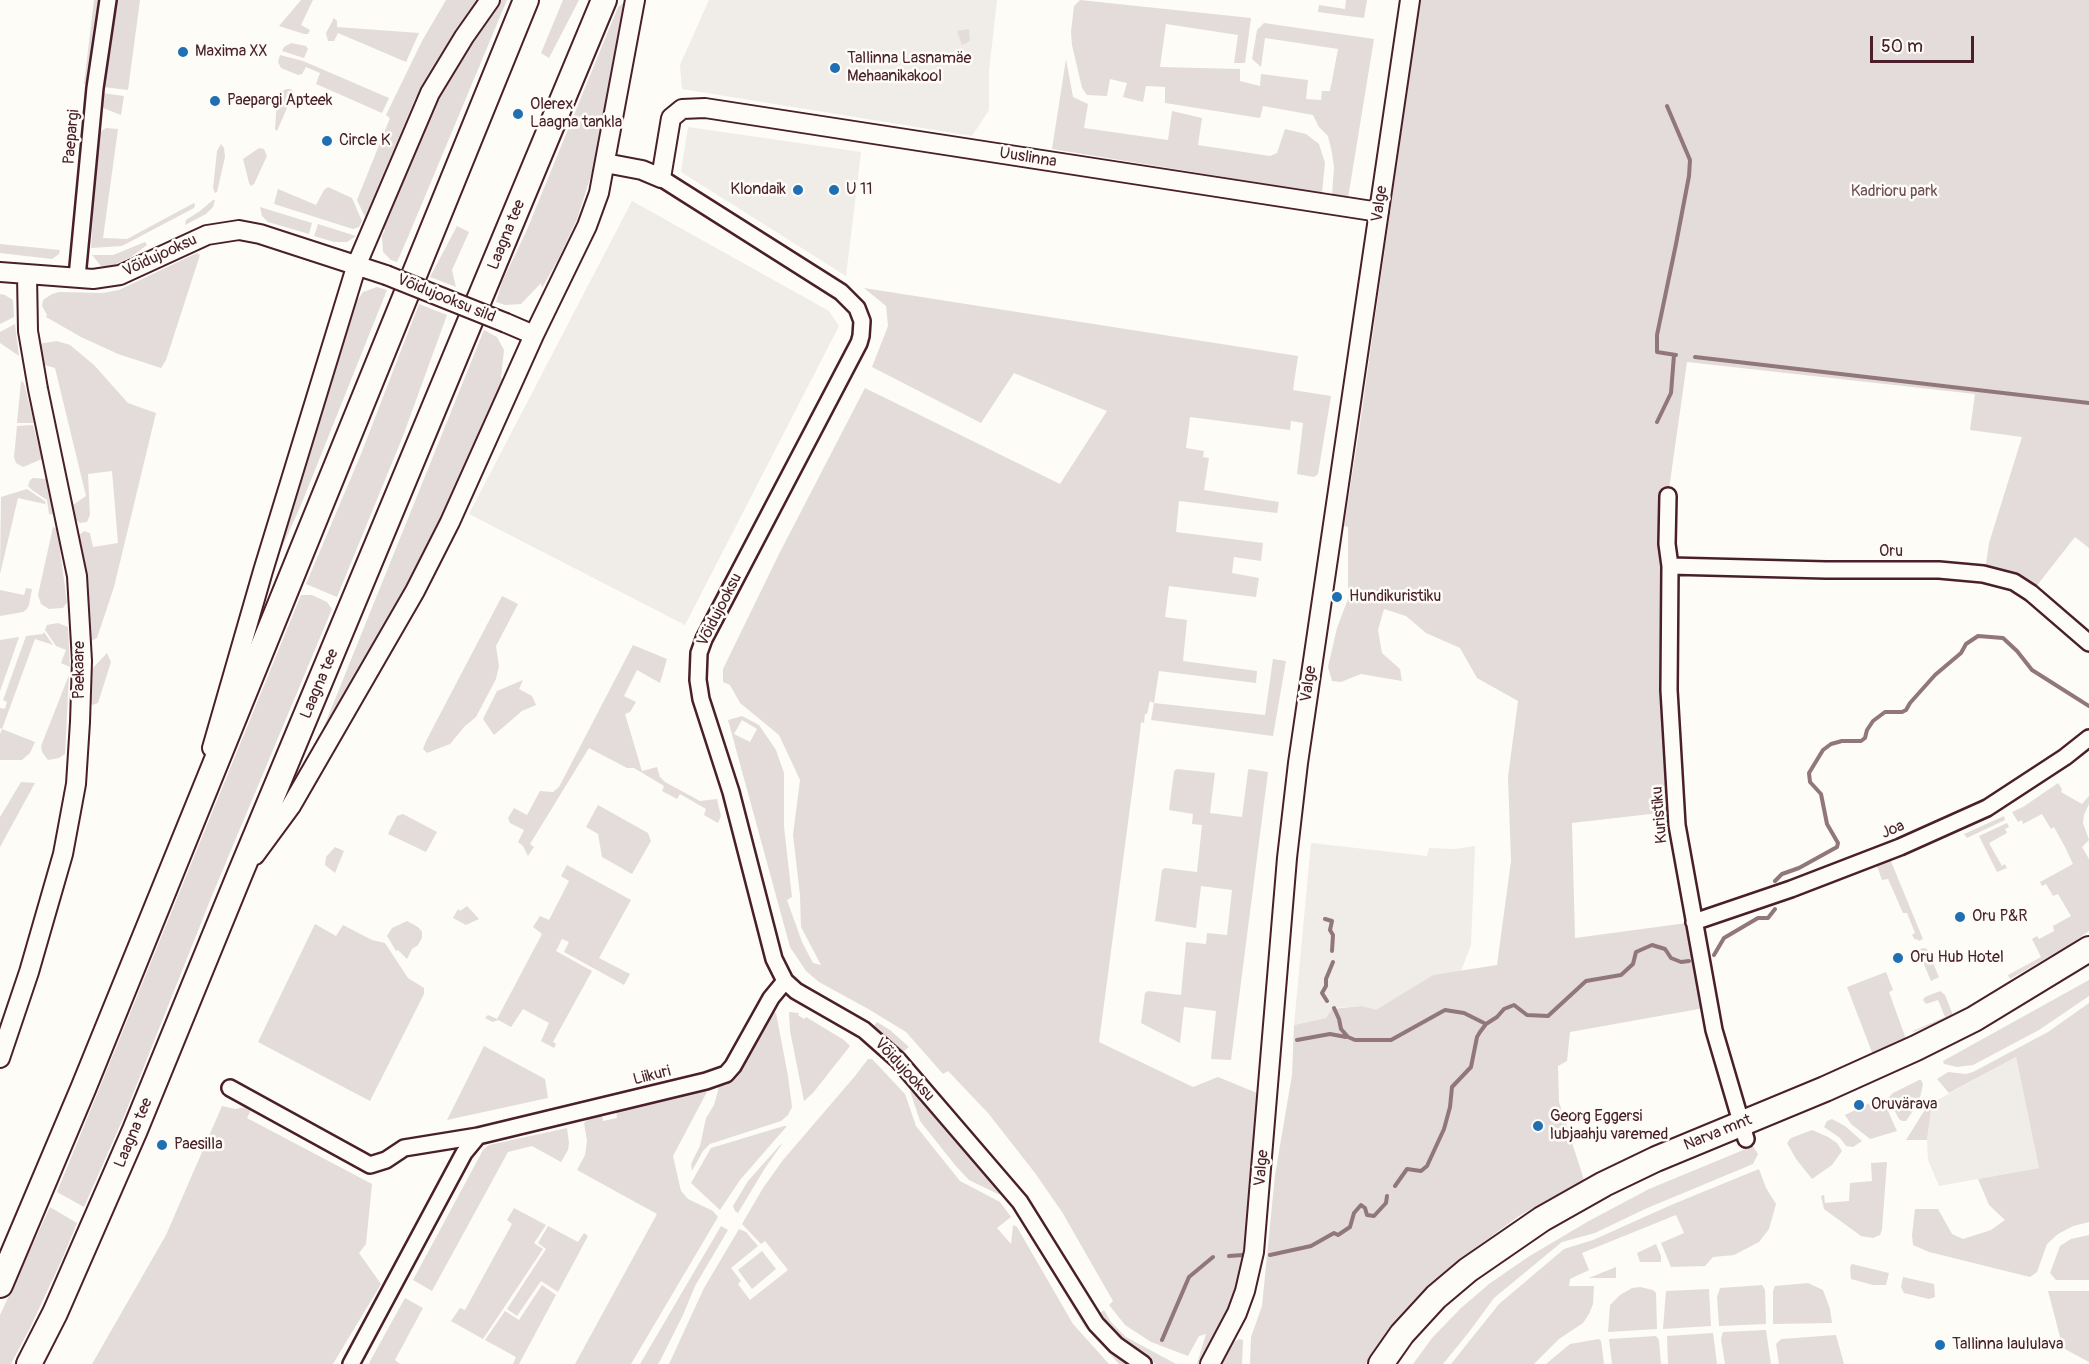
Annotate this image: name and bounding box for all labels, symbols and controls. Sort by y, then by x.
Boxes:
scale bar [1873,24,1976,62]
text: 50 m [1881,35,1923,58]
place label: Maxima XX [195,42,268,62]
marker: Maxima XX [176,45,190,59]
place label: Tallinna Lasnamäe Mehaanikakool [847,49,972,87]
marker: Tallinna Lasnamäe Mehaanikakool [828,61,842,75]
place label: Paepargi Apteek [227,91,332,111]
marker: Paepargi Apteek [208,94,222,108]
place label: Olerex Laagna tankla [530,95,622,133]
marker: Olerex Laagna tankla [511,107,525,121]
street label: Paepargi [60,109,84,165]
place label: Circle K [339,131,390,151]
marker: Circle K [320,134,334,148]
street label: Uuslinna [998,144,1058,172]
place label: Klondaik [730,180,786,200]
place label: U 11 [846,180,873,200]
park label: Kadrioru park [1851,182,1937,202]
marker: Klondaik [791,183,805,197]
marker: U 11 [827,183,841,197]
street label: Valge [1368,184,1392,224]
street label: Laagna tee [484,197,530,273]
street label: Võidujooksu [120,231,200,281]
street label: Võidujooksu sild [394,271,498,327]
street label: Oru [1879,542,1903,562]
street label: Võidujooksu [693,570,747,650]
place label: Hundikuristiku [1349,587,1441,607]
marker: Hundikuristiku [1330,590,1344,604]
street label: Paekaare [70,641,90,699]
street label: Laagna tee [297,646,343,722]
street label: Valge [1297,664,1321,704]
street label: Kuristiku [1648,786,1672,844]
street label: Joa [1878,817,1908,843]
place label: Oru P&R [1972,907,2028,927]
marker: Oru P&R [1953,910,1967,924]
place label: Oru Hub Hotel [1910,948,2004,968]
marker: Oru Hub Hotel [1891,951,1905,965]
street label: Võidujooksu [870,1034,938,1106]
street label: Liikuri [631,1062,673,1090]
street label: Laagna tee [111,1095,157,1171]
place label: Oruvärava [1871,1095,1938,1115]
marker: Oruvärava [1852,1098,1866,1112]
place label: Georg Eggersi lubjaahju varemed [1550,1107,1668,1145]
street label: Narva mnt [1681,1111,1755,1155]
marker: Georg Eggersi lubjaahju varemed [1531,1119,1545,1133]
place label: Paesilla [174,1135,223,1155]
marker: Paesilla [155,1138,169,1152]
street label: Valge [1251,1149,1273,1187]
place label: Tallinna laululava [1952,1335,2063,1355]
marker: Tallinna laululava [1933,1338,1947,1352]

